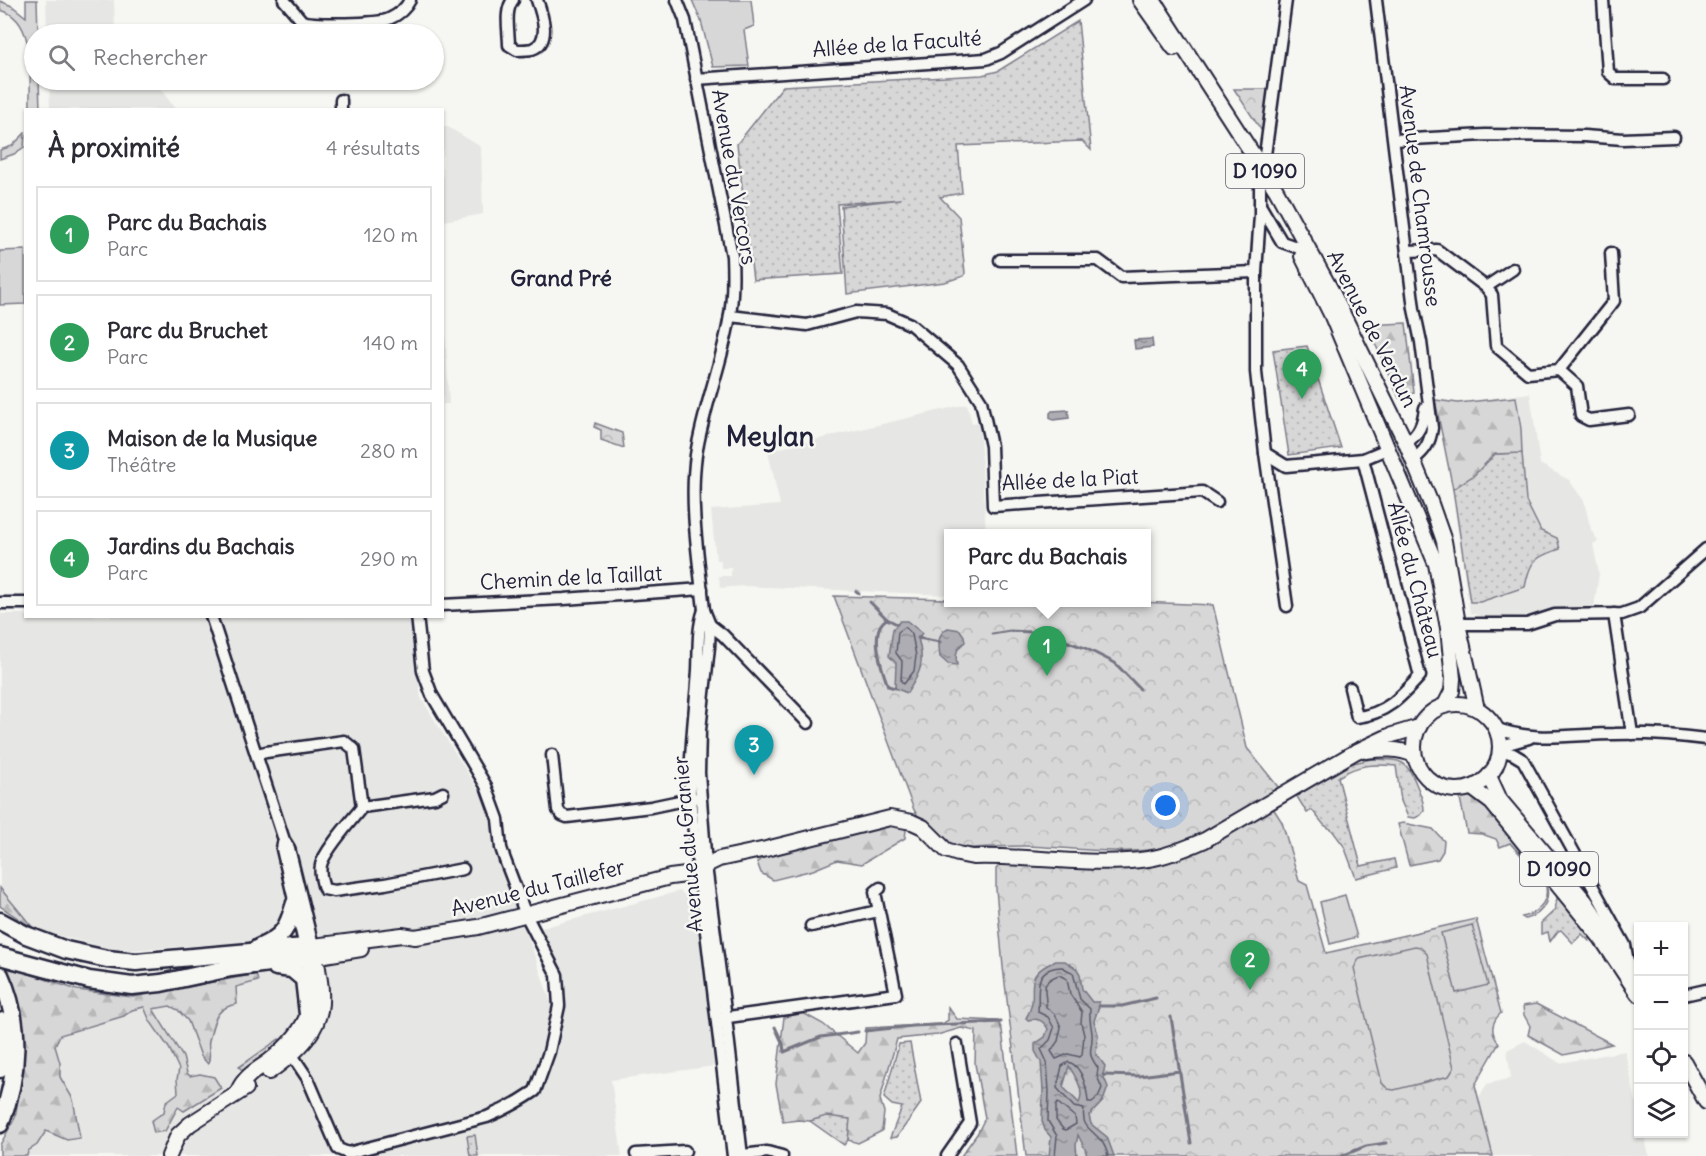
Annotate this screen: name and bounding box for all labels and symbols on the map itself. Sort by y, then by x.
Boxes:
street label: Allée de la Faculté [812,24,982,63]
street label: Avenue de Chamrousse [1393,84,1447,308]
street label: Avenue du Vercors [706,87,763,267]
road number: D 1090 [1226,154,1304,188]
street label: Avenue de Verdun [1321,246,1424,412]
district label: Grand Pré [510,264,612,292]
pin: 4 [1282,350,1322,399]
district label: Meylan [726,419,815,453]
street label: Allée de la Piat [1001,462,1139,497]
street label: Allée du Château [1382,499,1449,661]
street label: Chemin de la Taillat [479,559,663,596]
pin: 1 [1028,626,1066,676]
pin: 3 [734,726,774,775]
street label: Avenue du Granier [666,754,709,934]
your location [1151,791,1180,820]
road number: D 1090 [1520,852,1598,886]
street label: Avenue du Taillefer [448,853,628,922]
pin: 2 [1230,940,1270,990]

